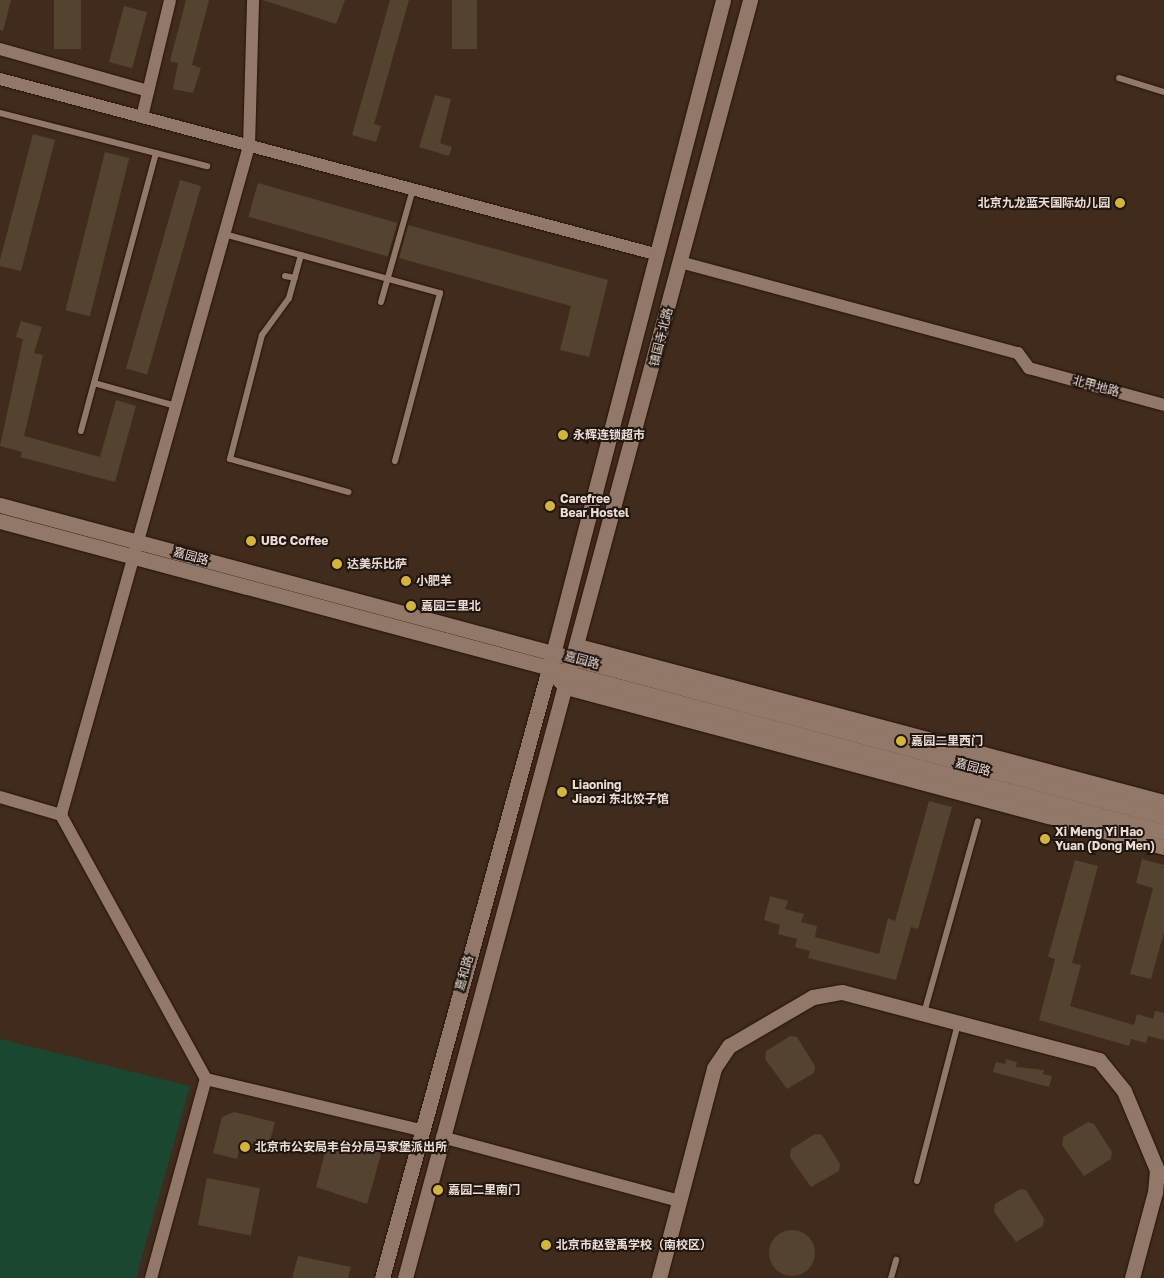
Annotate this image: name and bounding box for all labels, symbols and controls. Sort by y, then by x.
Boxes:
place label: 北京九龙蓝天国际幼儿园 [978,196,1110,210]
marker: 北京九龙蓝天国际幼儿园 [1114,197,1126,209]
street label: 镇国寺北路 [647,306,675,368]
street label: 北甲地路 [1071,373,1121,399]
place label: 永辉连锁超市 [573,428,645,442]
marker: 永辉连锁超市 [557,429,569,441]
place label: Carefree Bear Hostel [560,492,629,520]
marker: Carefree Bear Hostel [544,500,556,512]
place label: UBC Coffee [261,534,328,548]
marker: UBC Coffee [245,535,257,547]
street label: 嘉园路 [172,544,210,568]
place label: 达美乐比萨 [347,557,407,571]
marker: 达美乐比萨 [331,558,343,570]
place label: 小肥羊 [416,574,452,588]
marker: 小肥羊 [400,575,412,587]
place label: 嘉园三里北 [421,599,481,613]
marker: 嘉园三里北 [405,600,417,612]
street label: 嘉园路 [563,648,601,672]
place label: 嘉园二里西门 [911,734,983,748]
marker: 嘉园二里西门 [895,735,907,747]
street label: 嘉园路 [954,755,992,779]
place label: Liaoning Jiaozi 东北饺子馆 [572,778,669,806]
marker: Liaoning Jiaozi 东北饺子馆 [556,786,568,798]
place label: Xi Meng Yi Hao Yuan (Dong Men) [1055,825,1155,853]
marker: Xi Meng Yi Hao Yuan (Dong Men) [1039,833,1051,845]
street label: 嘉和路 [452,954,476,992]
place label: 北京市公安局丰台分局马家堡派出所 [255,1140,447,1154]
marker: 北京市公安局丰台分局马家堡派出所 [239,1141,251,1153]
place label: 嘉园二里南门 [448,1183,520,1197]
marker: 嘉园二里南门 [432,1184,444,1196]
place label: 北京市赵登禹学校（南校区） [556,1238,712,1252]
marker: 北京市赵登禹学校（南校区） [540,1239,552,1251]

